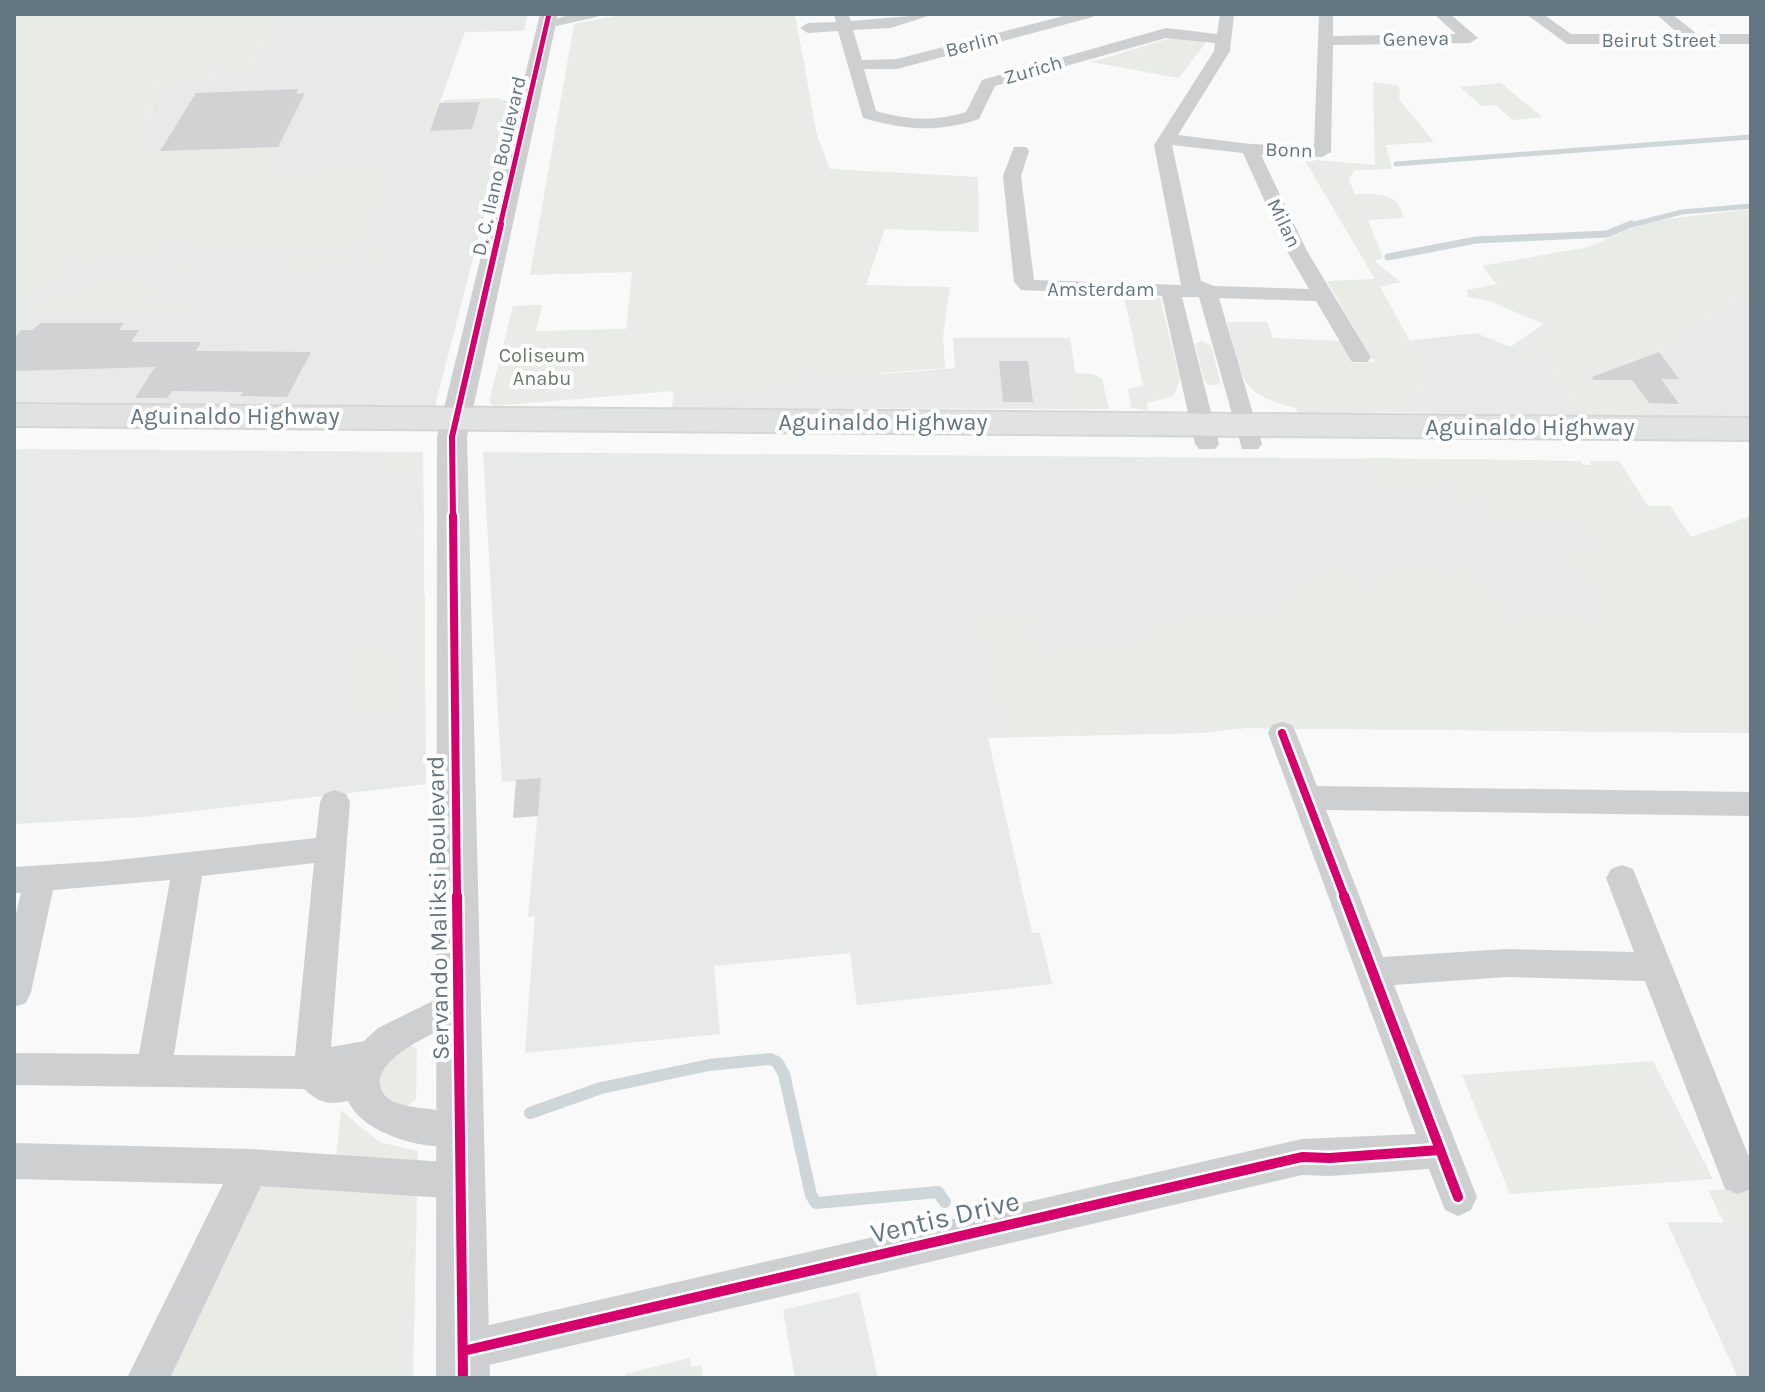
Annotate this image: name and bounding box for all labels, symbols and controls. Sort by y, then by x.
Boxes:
street label: Berlin [943,26,1001,62]
street label: Geneva [1383,27,1449,51]
street label: Beirut Street [1601,29,1717,52]
street label: Zurich [1001,51,1065,89]
street label: D. C. Ilano Boulevard [467,74,531,258]
street label: Bonn [1265,138,1313,162]
street label: Milan [1262,195,1306,251]
street label: Amsterdam [1047,278,1155,301]
park label: Coliseum Anabu [499,344,585,390]
street label: Aguinaldo Highway [130,402,340,430]
street label: Aguinaldo Highway [778,408,988,436]
street label: Aguinaldo Highway [1425,413,1635,441]
street label: Servando Maliksi Boulevard [421,756,455,1060]
street label: Ventis Drive [867,1184,1023,1250]

